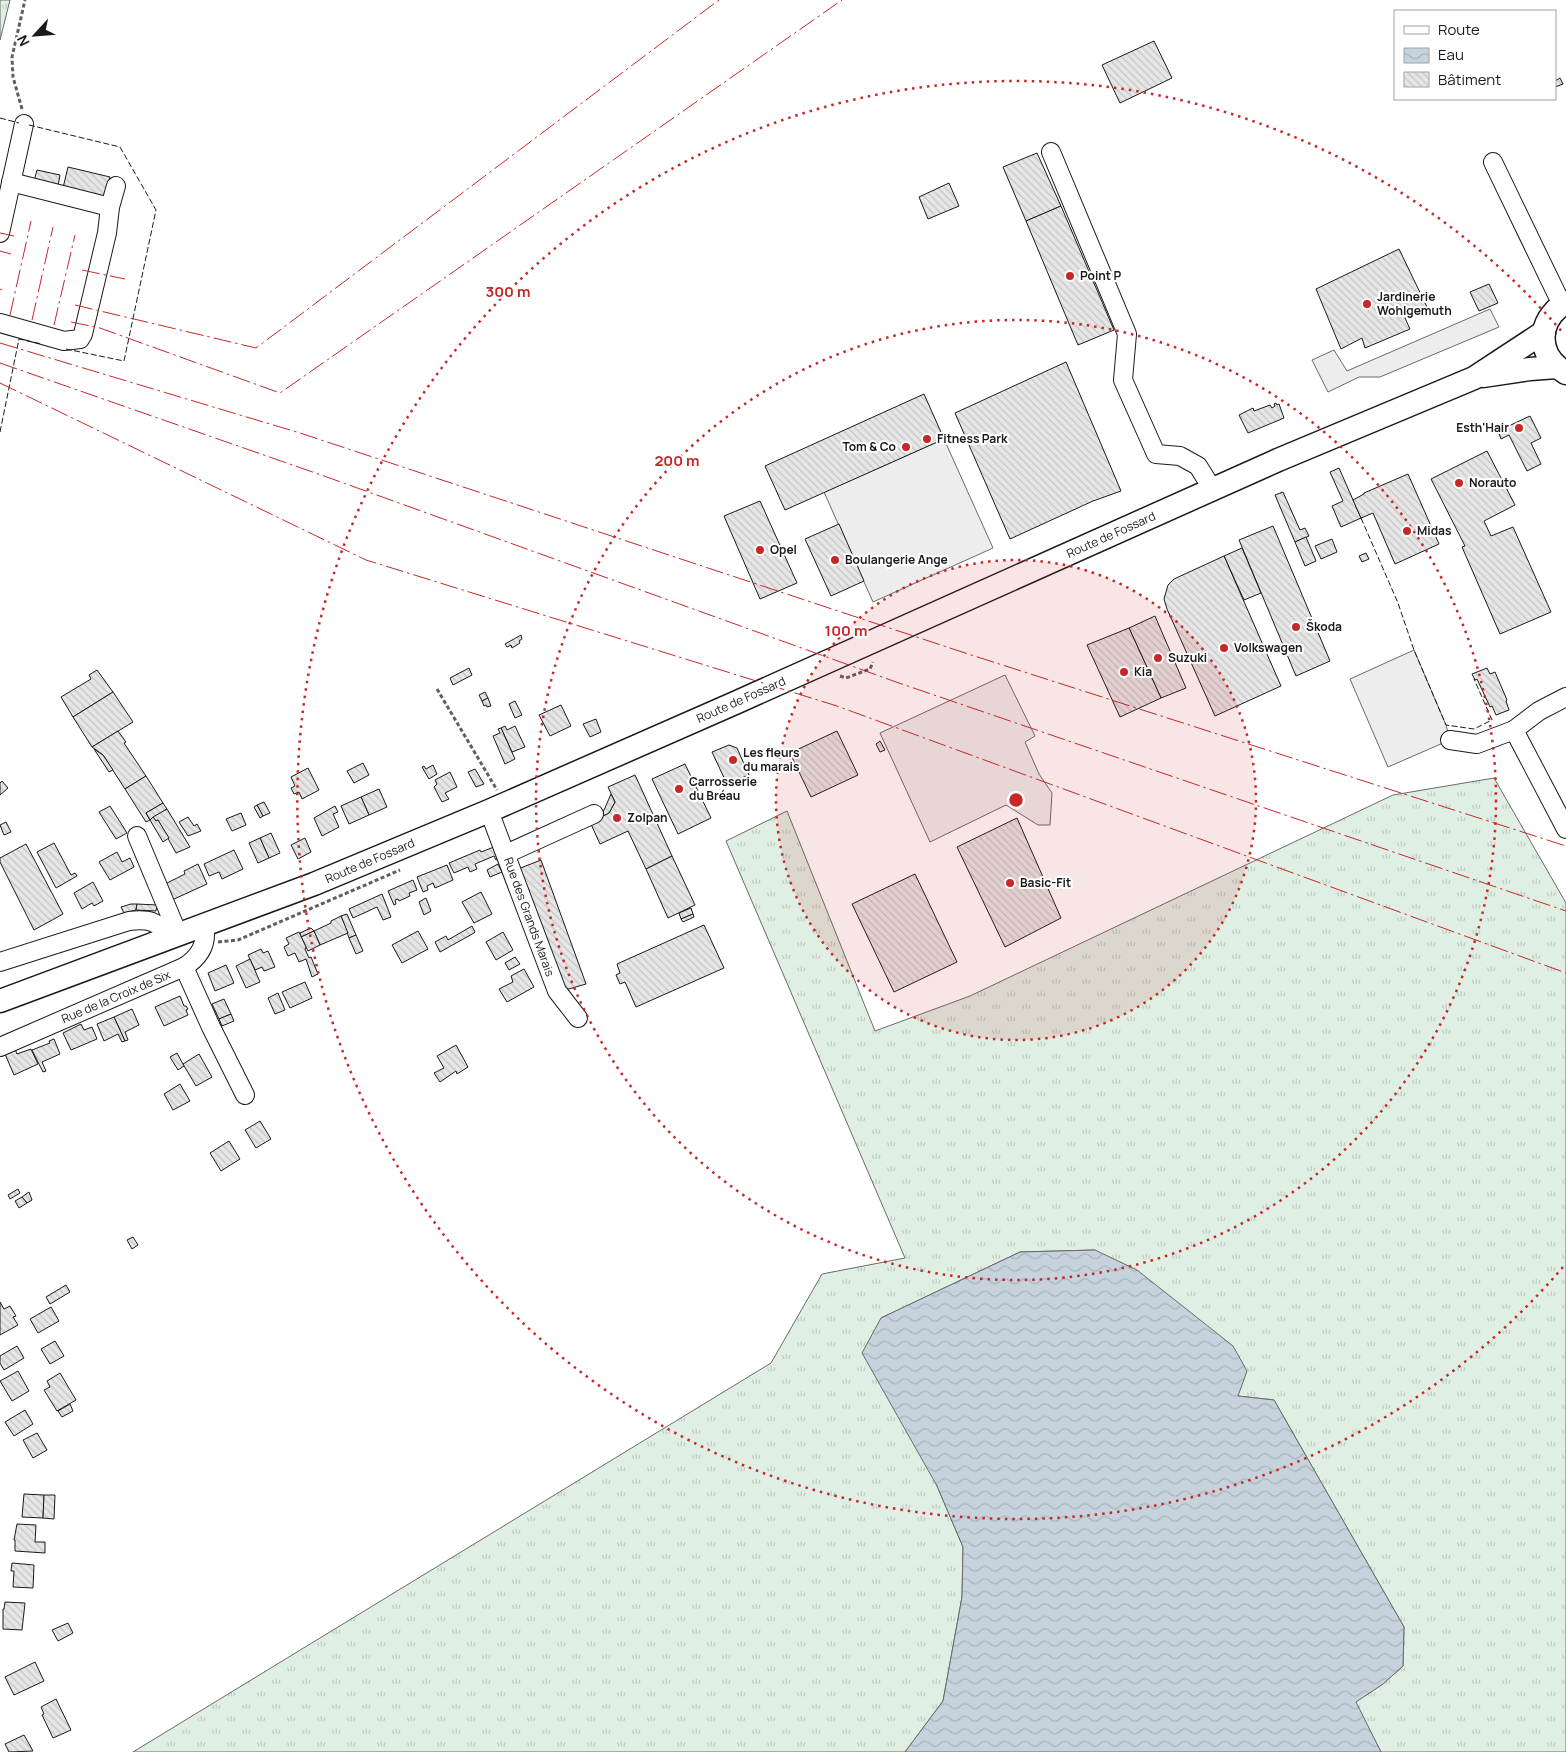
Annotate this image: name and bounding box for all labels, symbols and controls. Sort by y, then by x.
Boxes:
north arrow [10,10,60,60]
legend [1394,10,1556,100]
text: Route [1438,19,1480,40]
text: N [12,32,34,50]
text: Eau [1438,44,1464,65]
text: Bâtiment [1438,69,1501,90]
place label: Point P [1080,267,1121,284]
marker: Point P [1064,270,1076,282]
text: 300 m [486,281,530,302]
place label: Jardinerie Wohlgemuth [1377,288,1452,319]
marker: Jardinerie Wohlgemuth [1361,298,1373,310]
place label: Esth'Hair [1456,419,1509,436]
marker: Esth'Hair [1513,422,1525,434]
place label: Fitness Park [937,430,1008,447]
marker: Fitness Park [921,433,933,445]
place label: Tom & Co [842,438,896,455]
marker: Tom & Co [900,441,912,453]
text: 200 m [654,450,700,471]
place label: Norauto [1469,474,1516,491]
marker: Norauto [1453,477,1465,489]
street label: Route de Fossard [1064,507,1158,562]
place label: Midas [1417,522,1452,539]
marker: Midas [1401,525,1413,537]
place label: Opel [770,541,797,558]
marker: Opel [754,544,766,556]
place label: Boulangerie Ange [845,551,948,568]
marker: Boulangerie Ange [829,554,841,566]
place label: Škoda [1306,618,1342,635]
text: 100 m [825,620,867,641]
marker: Škoda [1290,621,1302,633]
place label: Volkswagen [1234,639,1302,656]
marker: Volkswagen [1218,642,1230,654]
place label: Suzuki [1168,649,1207,666]
marker: Suzuki [1152,652,1164,664]
place label: Kia [1134,663,1152,680]
marker: Kia [1118,666,1130,678]
street label: Route de Fossard [694,672,788,727]
place label: Les fleurs du marais [743,744,800,775]
marker: Les fleurs du marais [727,754,739,766]
place label: Carrosserie du Bréau [689,773,757,804]
marker: Carrosserie du Bréau [673,783,685,795]
centre of rings [1007,791,1025,809]
place label: Zolpan [627,809,668,826]
marker: Zolpan [611,812,623,824]
street label: Route de Fossard [322,834,417,887]
street label: Rue des Grands Marais [500,855,559,979]
place label: Basic-Fit [1020,874,1071,891]
marker: Basic-Fit [1004,877,1016,889]
street label: Rue de la Croix de Six [59,966,174,1027]

